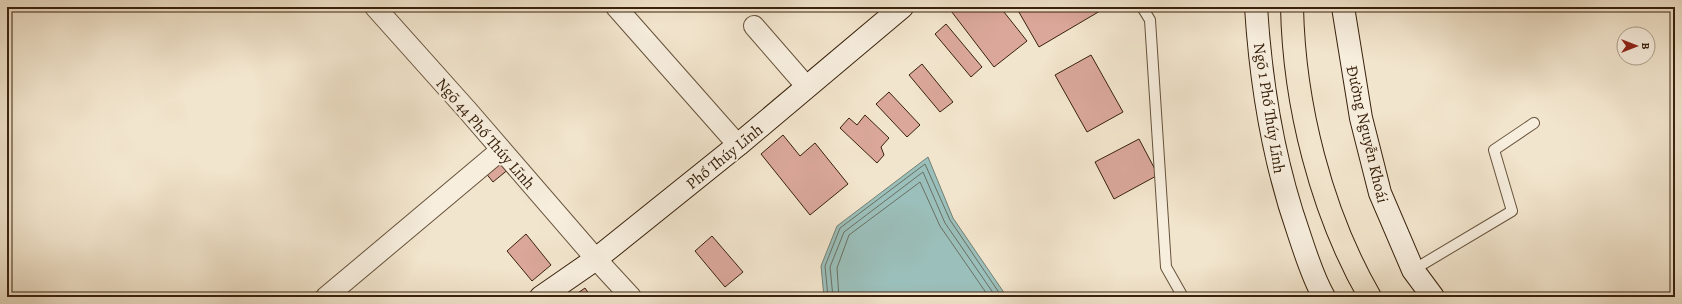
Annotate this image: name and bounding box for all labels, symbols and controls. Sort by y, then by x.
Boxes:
north arrow [1616,26,1656,66]
street label: Ngõ 1 Phố Thúy Lĩnh [1248,41,1290,176]
text: B [1638,43,1653,50]
street label: Đường Nguyễn Khoái [1340,63,1394,205]
street label: Ngõ 44 Phố Thúy Lĩnh [431,73,540,195]
street label: Phố Thúy Lĩnh [681,119,768,195]

